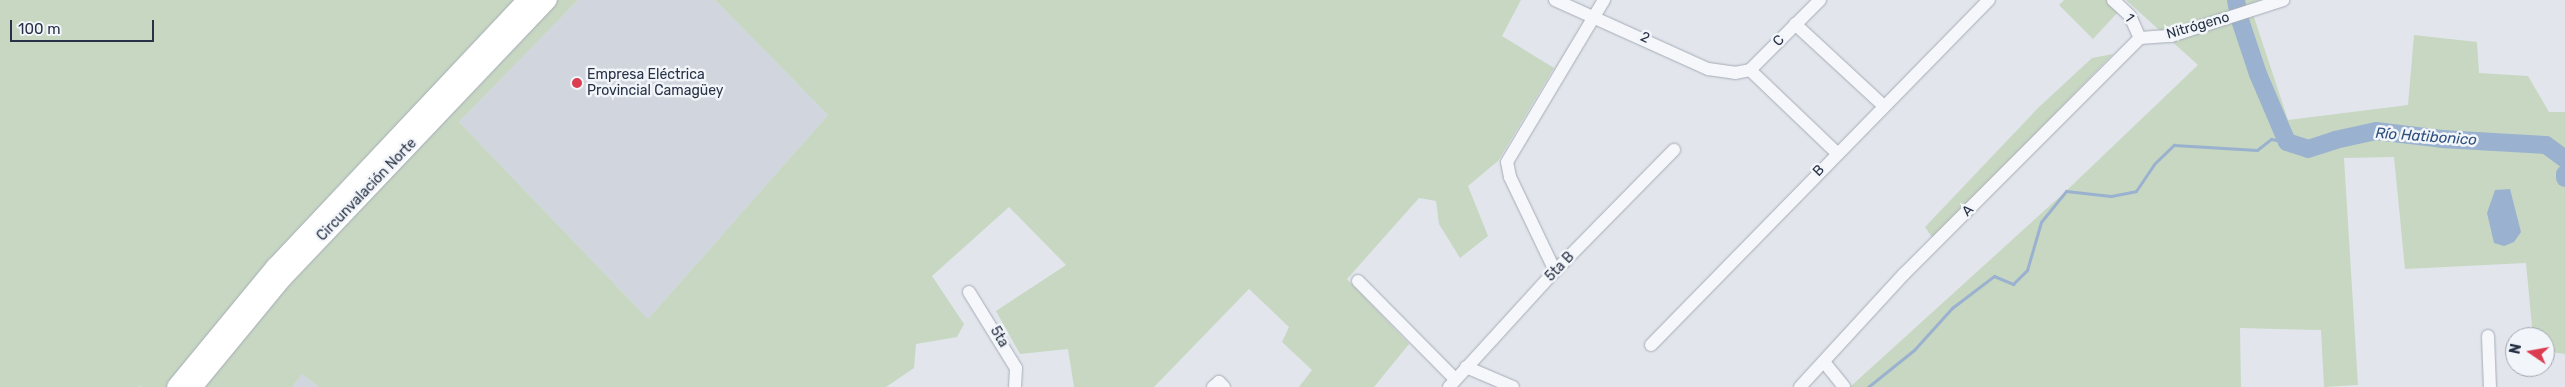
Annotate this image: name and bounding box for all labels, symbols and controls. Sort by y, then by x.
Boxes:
street label: Nitrógeno [2165,9,2231,43]
scale bar [12,10,156,42]
street label: 1 [2120,11,2138,25]
text: 100 m [18,20,60,38]
street label: 2 [1638,29,1652,47]
street label: C [1770,32,1788,50]
place label: Empresa Eléctrica Provincial Camagüey [587,67,724,100]
marker: Empresa Eléctrica Provincial Camagüey [571,77,583,89]
water label: Río Hatibonico [2375,124,2477,150]
street label: Circunvalación Norte [314,135,420,245]
street label: B [1810,162,1828,180]
street label: A [1959,202,1977,220]
street label: 5ta B [1542,249,1578,285]
street label: 5ta [986,323,1012,351]
north arrow [2505,327,2555,377]
text: N [2506,342,2525,356]

